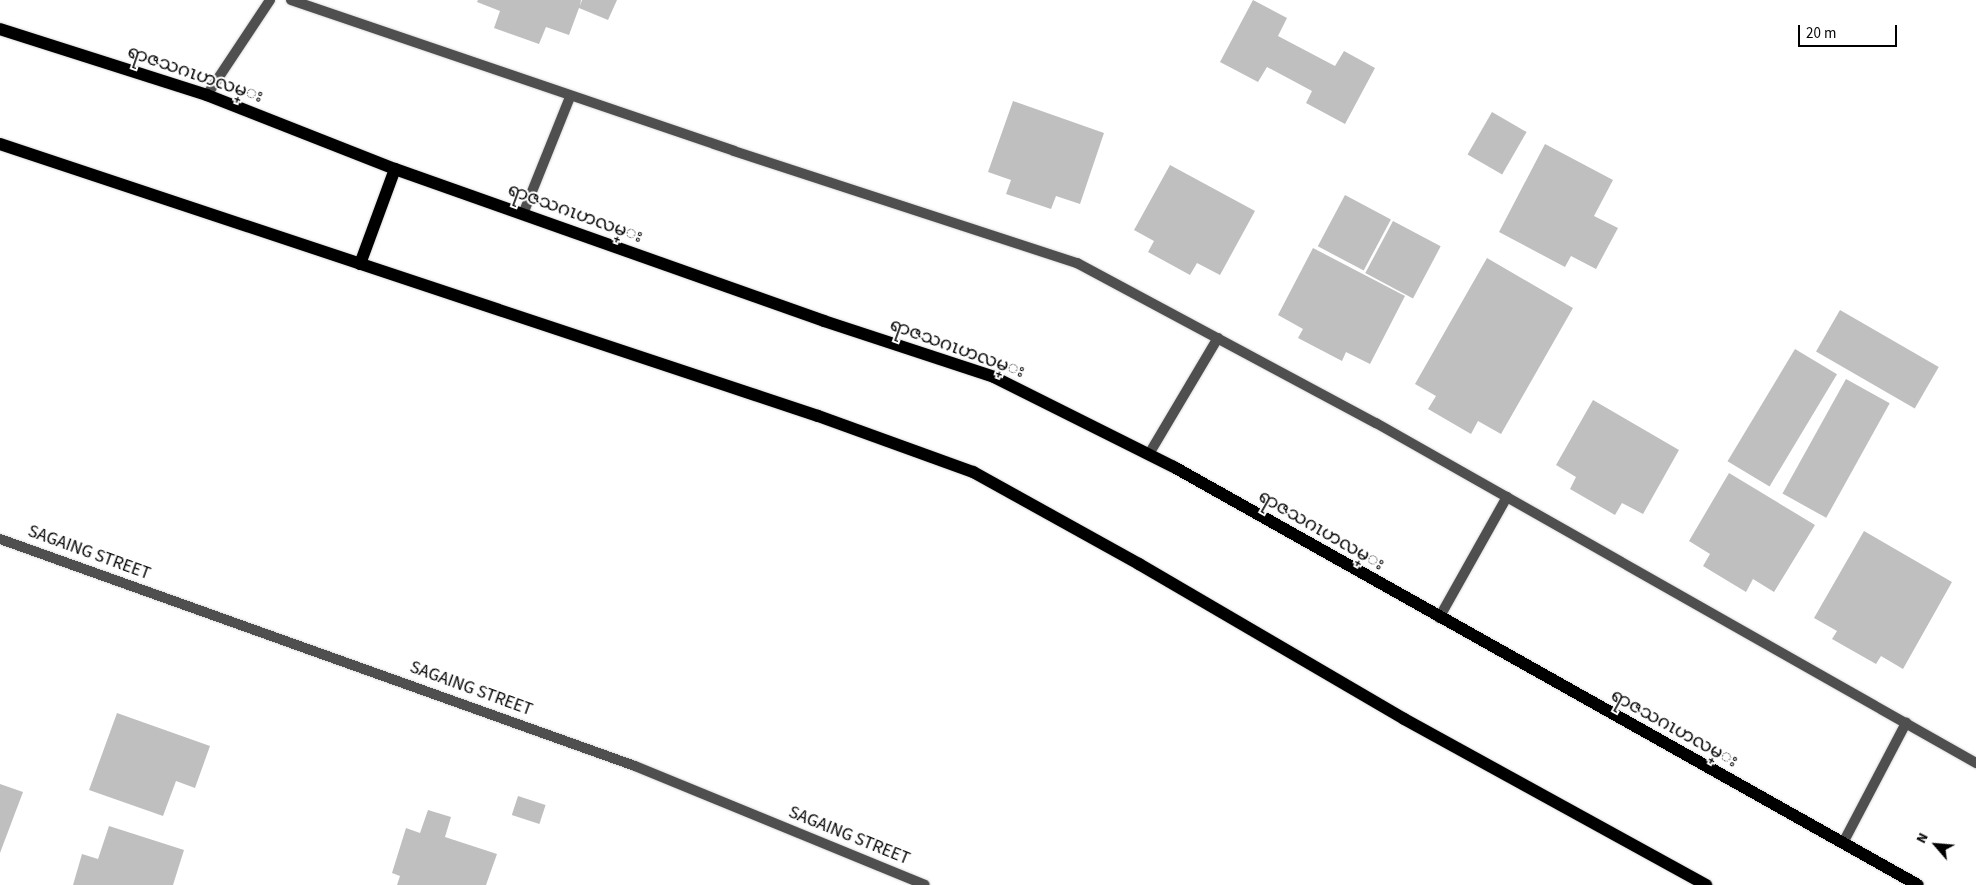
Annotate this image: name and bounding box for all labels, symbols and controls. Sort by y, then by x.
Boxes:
scale bar [1801,15,1900,47]
text: 20 m [1806,23,1836,44]
street label: ရာဇသဂၤဟလမ္း [124,42,266,108]
street label: ရာဇသဂၤဟလမ္း [505,180,645,248]
street label: ရာဇသဂၤဟလမ္း [887,315,1027,383]
street label: ရာဇသဂၤဟလမ္း [1254,486,1388,576]
street label: SAGAING STREET [25,521,153,585]
street label: SAGAING STREET [407,657,535,721]
street label: ရာဇသဂၤဟလမ္း [1607,685,1741,773]
street label: SAGAING STREET [785,802,913,870]
north arrow [1911,820,1961,870]
text: N [1912,830,1934,847]

